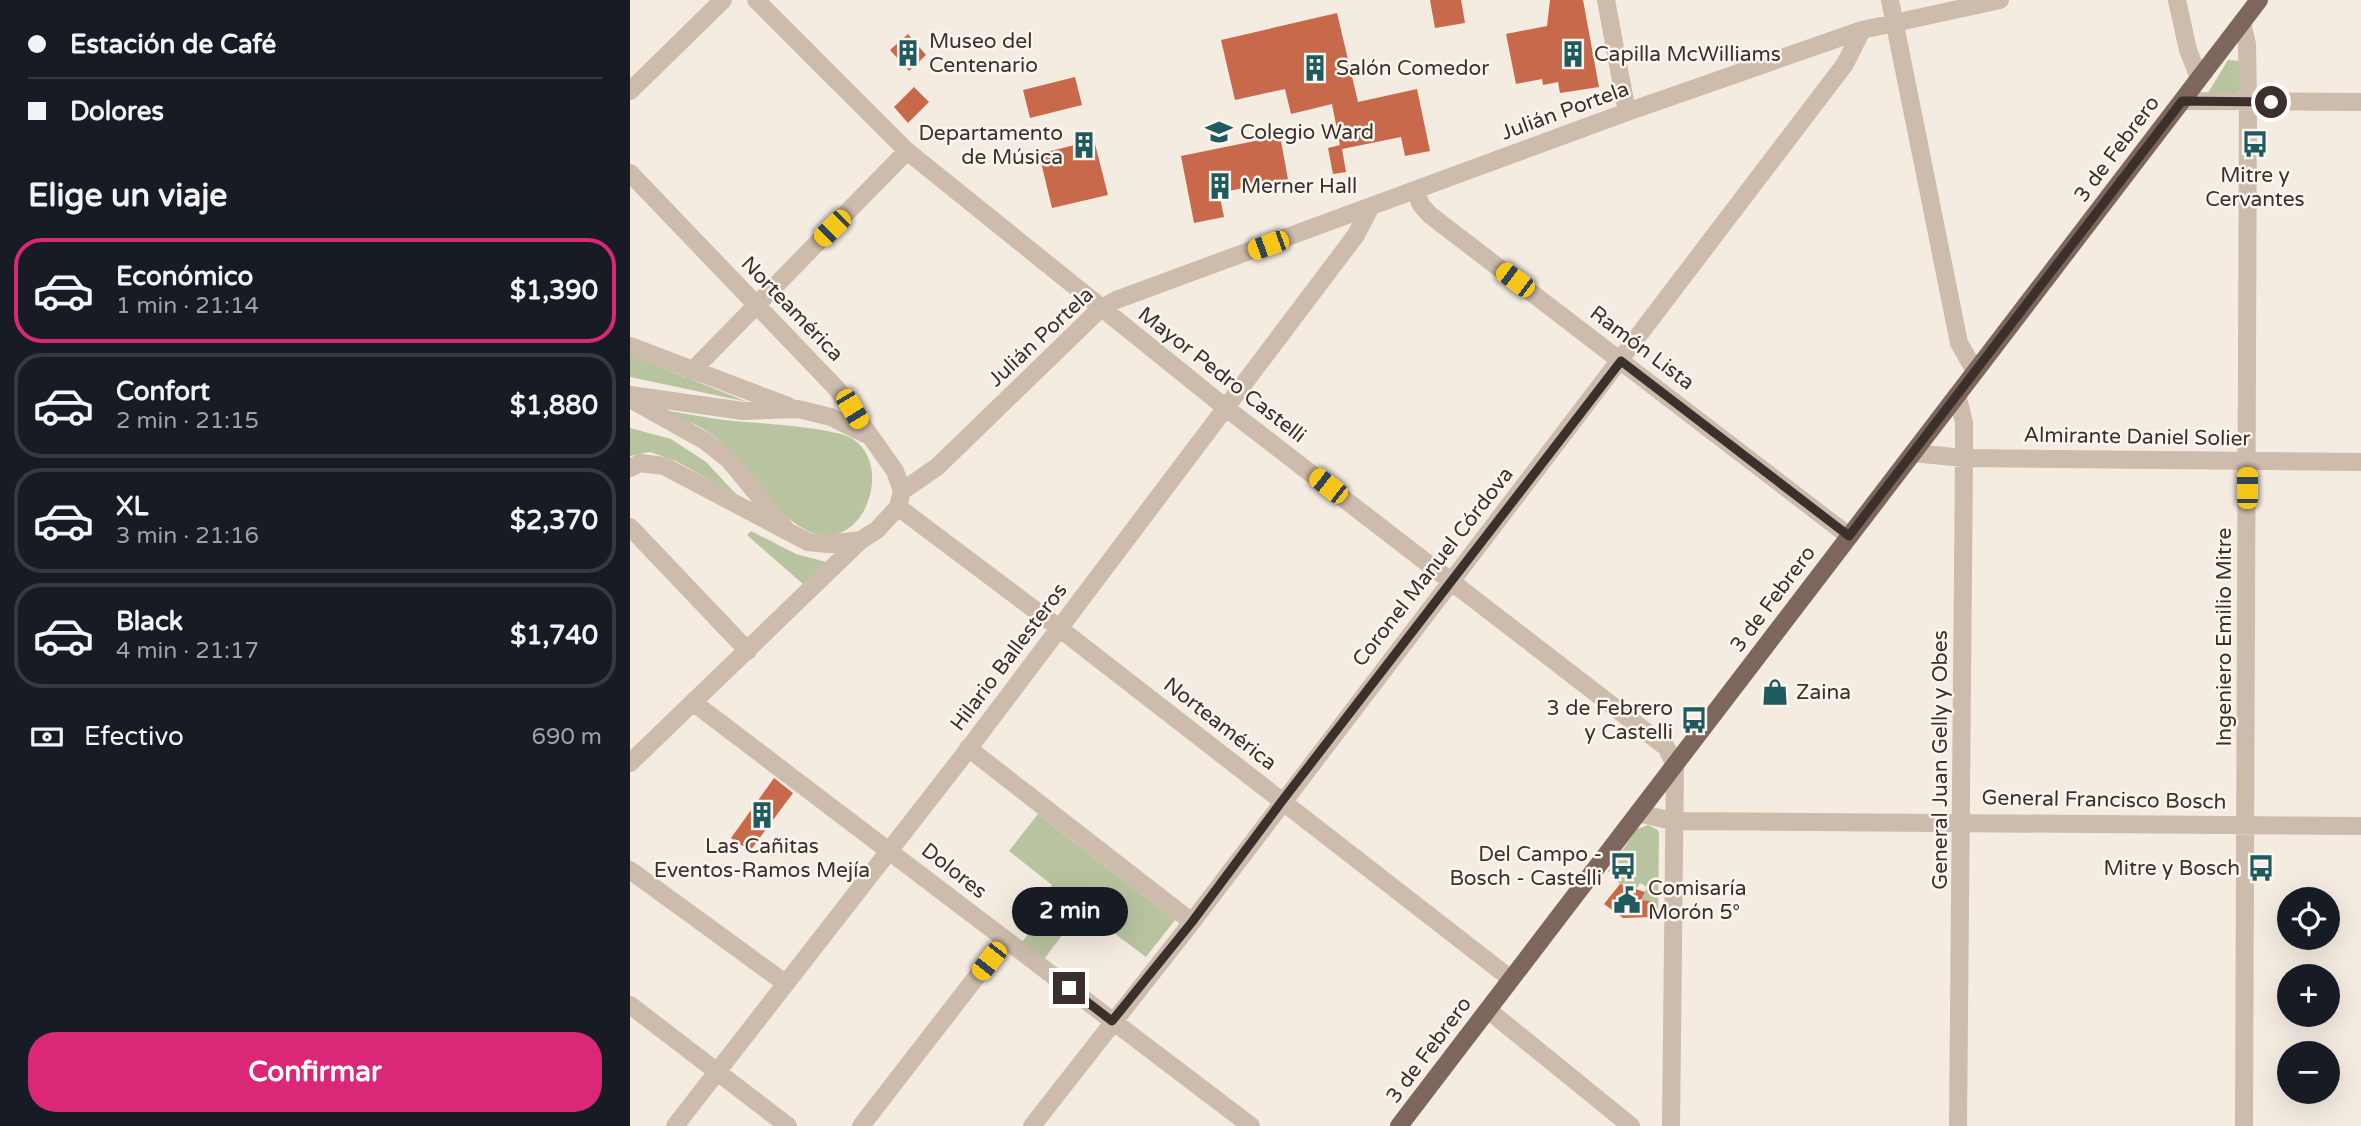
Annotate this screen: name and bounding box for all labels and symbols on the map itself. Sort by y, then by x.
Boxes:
place label: Museo del Centenario [929,29,1038,78]
building icon: Museo del Centenario [893,38,923,68]
building icon: Capilla McWilliams [1558,39,1588,69]
place label: Capilla McWilliams [1594,42,1781,67]
building icon: Salón Comedor [1300,53,1330,83]
place label: Salón Comedor [1336,56,1489,81]
street label: Julián Portela [1498,76,1632,146]
route start [2255,86,2287,118]
street label: 3 de Febrero [2069,91,2165,207]
school or university icon: Colegio Ward [1204,117,1234,147]
place label: Colegio Ward [1240,120,1374,145]
place label: Departamento de Música [918,121,1063,170]
bus stop icon: Mitre y Cervantes [2240,129,2270,159]
building icon: Departamento de Música [1069,130,1099,160]
place label: Mitre y Cervantes [2205,163,2305,212]
building icon: Merner Hall [1205,171,1235,201]
place label: Merner Hall [1241,174,1357,199]
car [810,206,855,250]
car [1245,228,1292,262]
street label: Norteamérica [736,251,848,367]
car [1492,259,1539,301]
street label: Julián Portela [983,282,1099,392]
street label: Ramón Lista [1585,301,1699,395]
street label: Mayor Pedro Castelli [1133,302,1311,448]
car [833,386,872,432]
street label: Almirante Daniel Solier [2023,423,2251,451]
street label: Coronel Manuel Córdova [1347,462,1519,672]
car [1305,465,1352,507]
car [2237,467,2258,509]
street label: Ingeniero Emilio Mitre [2212,527,2237,746]
street label: 3 de Febrero [1725,541,1821,657]
street label: Hilario Ballesteros [945,578,1073,736]
street label: General Juan Gelly y Obes [1928,630,1953,890]
street label: Norteamérica [1159,672,1281,776]
shop icon: Zaina [1760,677,1790,707]
place label: Zaina [1796,680,1851,705]
place label: 3 de Febrero y Castelli [1547,696,1673,745]
bus stop icon: 3 de Febrero y Castelli [1679,705,1709,735]
street label: General Francisco Bosch [1981,785,2227,815]
building icon: Las Cañitas Eventos-Ramos Mejía [747,800,777,830]
place label: Las Cañitas Eventos-Ramos Mejía [654,834,870,883]
street label: Dolores [916,838,992,904]
place label: Del Campo - Bosch - Castelli [1449,842,1602,891]
bus stop icon: Del Campo - Bosch - Castelli [1608,851,1638,881]
bus stop icon: Mitre y Bosch [2246,853,2276,883]
place label: Mitre y Bosch [2104,856,2240,881]
place label: Comisaría Morón 5° [1648,876,1747,925]
public building icon: Comisaría Morón 5° [1612,885,1642,915]
callout: 2 min [1011,886,1127,936]
car [968,938,1011,984]
route end [1053,972,1085,1004]
street label: 3 de Febrero [1381,992,1477,1108]

